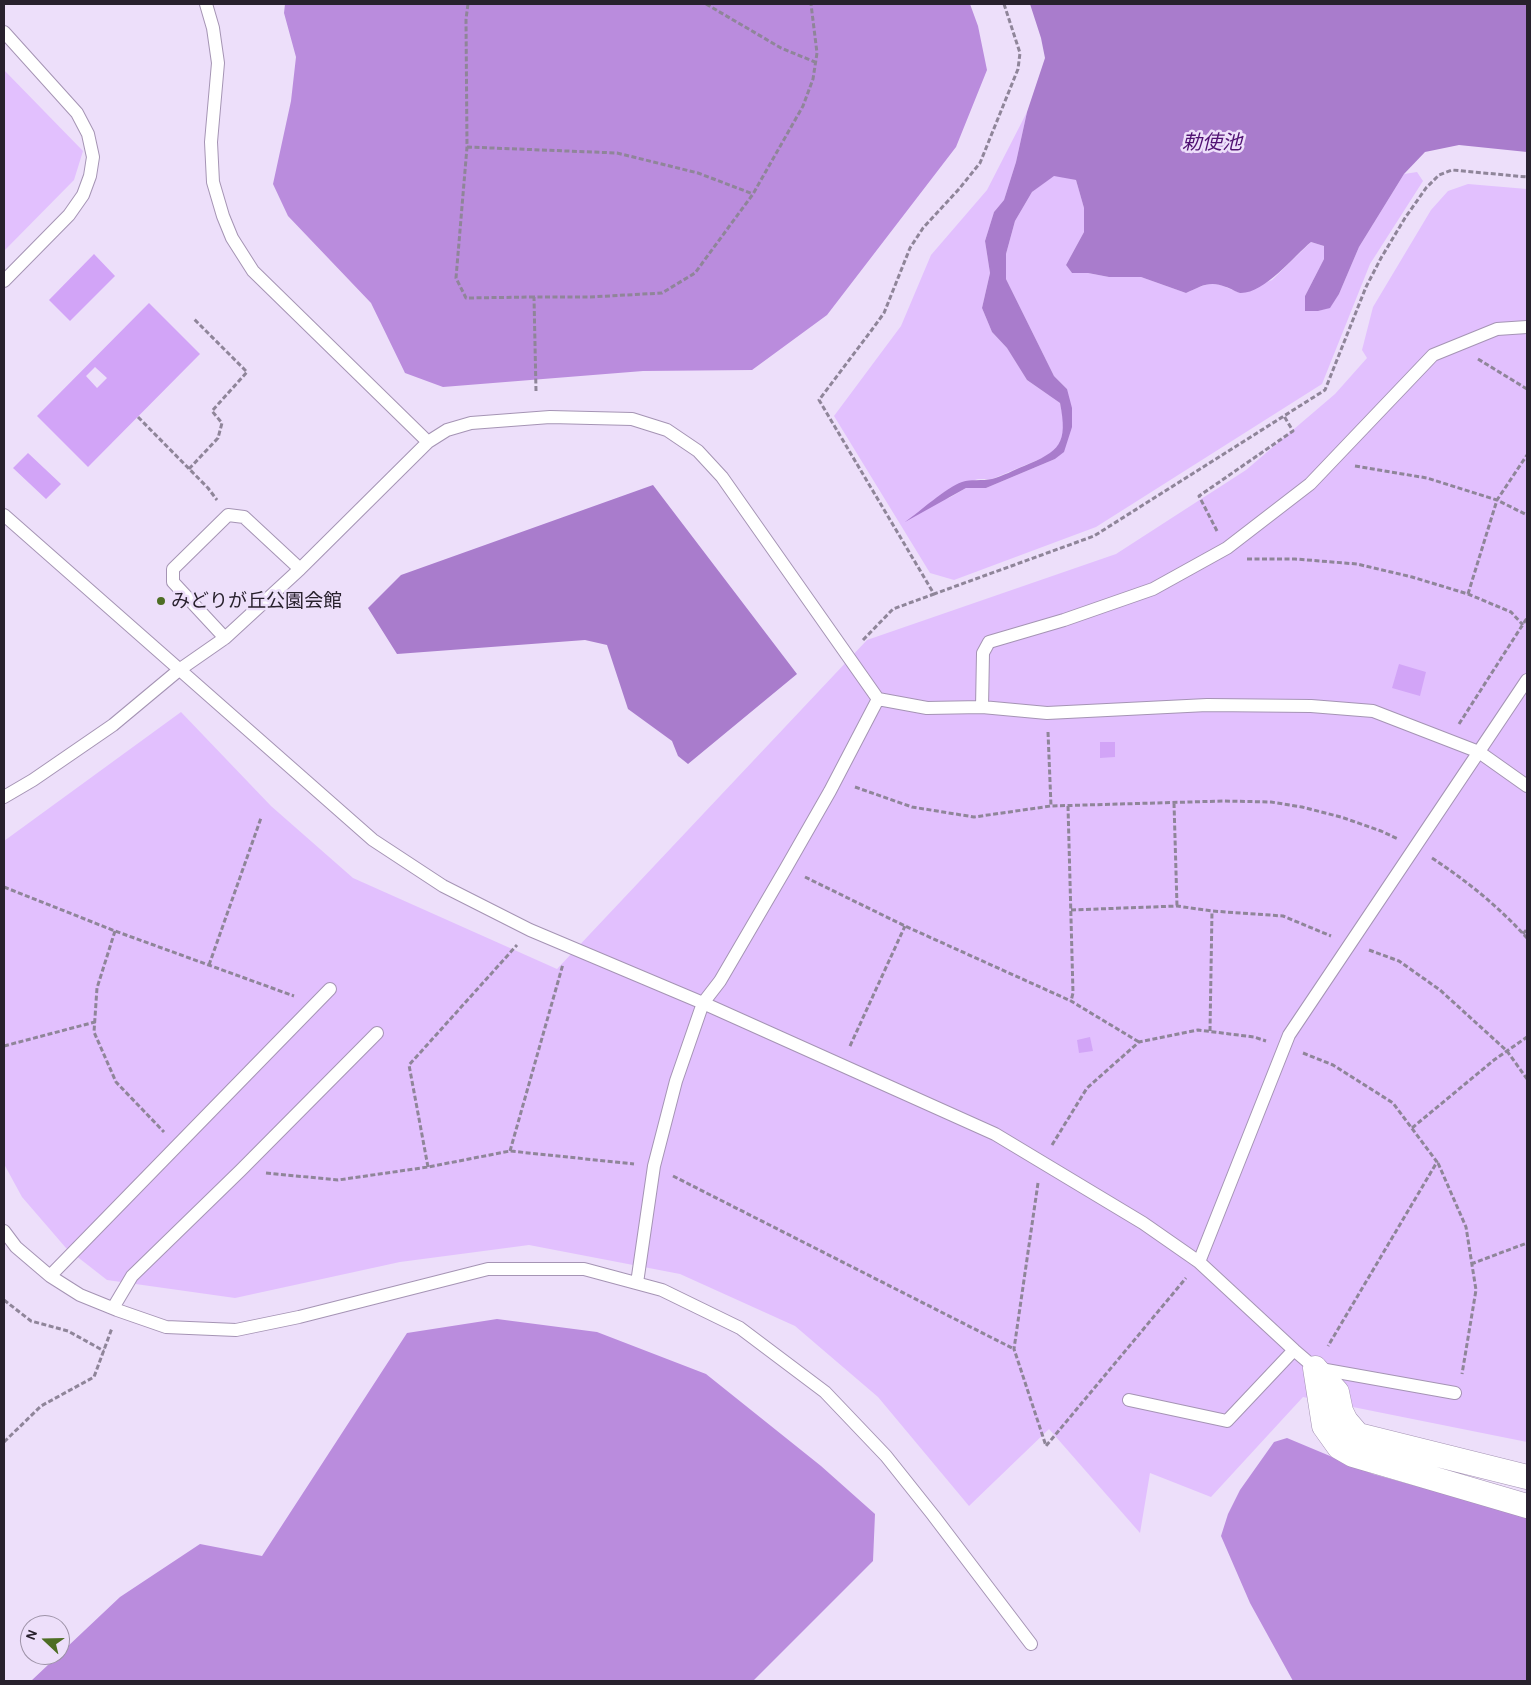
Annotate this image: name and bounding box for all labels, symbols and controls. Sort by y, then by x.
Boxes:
water label: 勅使池 [1182,131,1242,155]
place label: みどりが丘公園会館 [171,590,342,612]
marker: みどりが丘公園会館 [155,595,167,607]
north arrow [20,1615,70,1665]
text: N [24,1628,40,1642]

